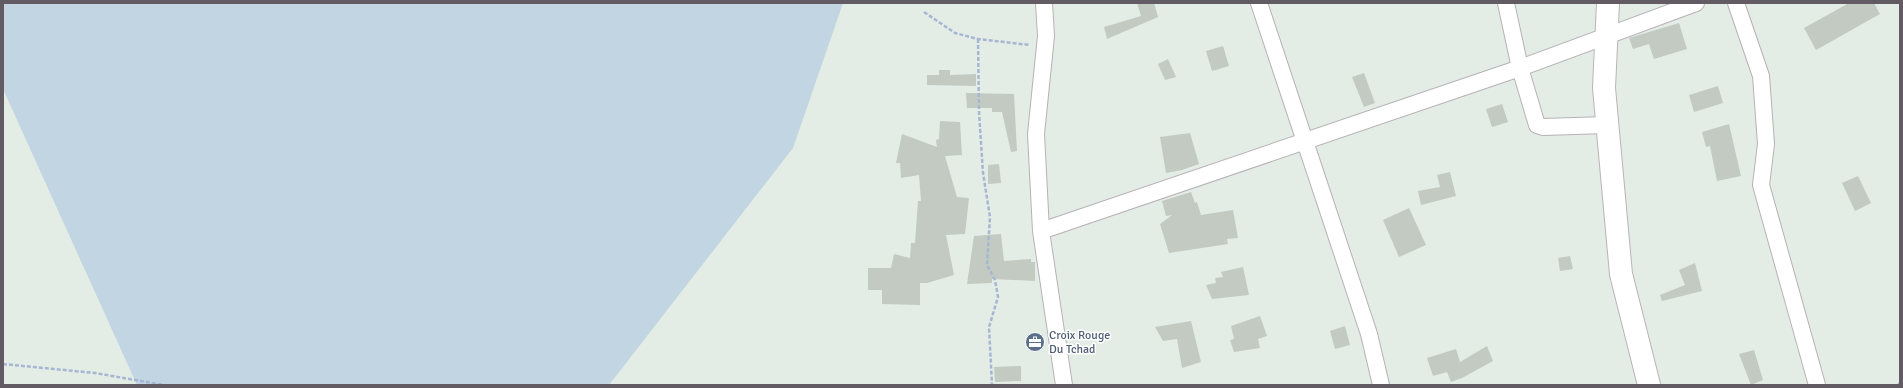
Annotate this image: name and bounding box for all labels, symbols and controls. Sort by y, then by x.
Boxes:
place label: Croix Rouge Du Tchad [1049,328,1110,357]
office icon: Croix Rouge Du Tchad [1024,331,1046,353]

